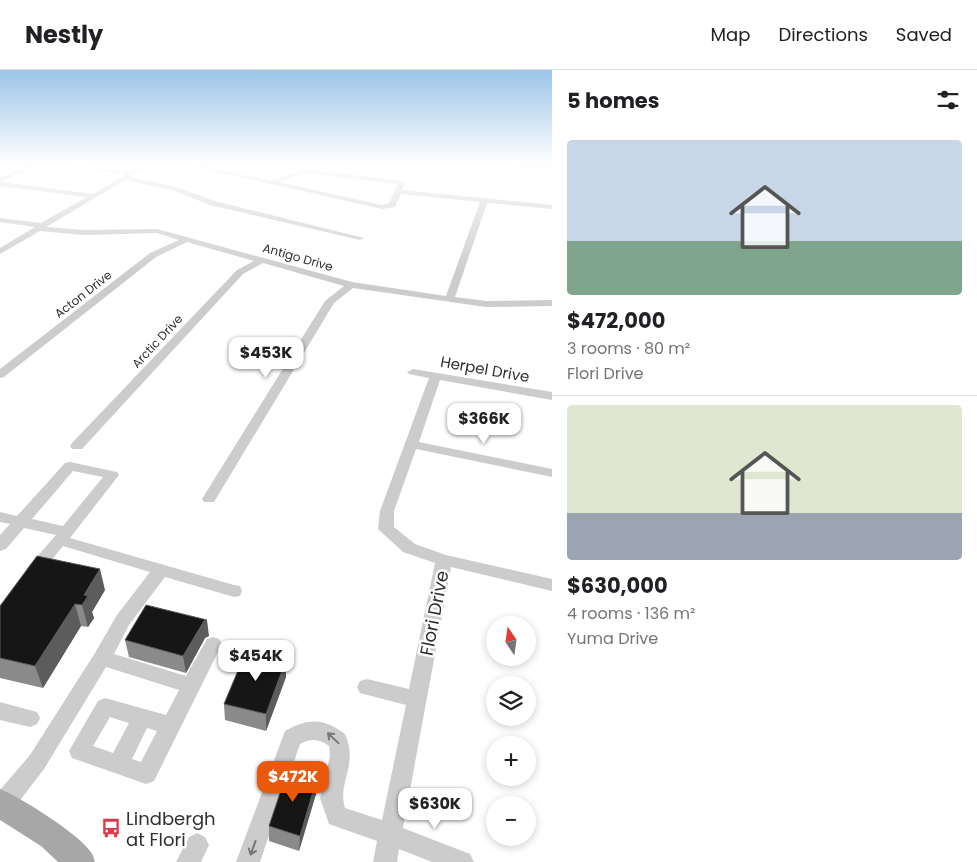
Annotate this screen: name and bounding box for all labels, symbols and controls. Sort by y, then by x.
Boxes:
text: Nestly [25,18,103,51]
text: Map [711,22,750,47]
text: Directions [778,22,868,47]
text: Saved [896,22,952,47]
text: 5 homes [567,86,660,115]
icon: filters [934,86,962,114]
icon: home [720,172,810,262]
street label: Antigo Drive [261,239,335,275]
street label: Acton Drive [51,266,115,322]
text: $472,000 [567,306,665,335]
street label: Arctic Drive [128,310,186,372]
pin: $453K [231,336,301,379]
text: 3 rooms · 80 m² [567,337,690,360]
text: $453K [240,341,292,364]
street label: Herpel Drive [439,351,531,387]
text: Flori Drive [567,362,644,385]
pin: $366K [449,402,519,445]
text: $366K [458,407,510,430]
icon: home [720,438,810,528]
street label: Flori Drive [414,568,454,658]
text: $630,000 [567,571,668,600]
text: 4 rooms · 136 m² [567,602,695,625]
north arrow [486,616,536,666]
map controls [486,616,536,846]
text: Yuma Drive [567,627,658,650]
pin: $454K [221,640,291,682]
text: $454K [229,644,283,667]
button: layers [486,676,536,726]
one-way arrow [327,733,340,745]
button: + [486,736,536,786]
pin: $472K [258,760,328,803]
text: $472K [268,765,318,788]
pin: $630K [400,788,470,830]
text: $630K [409,792,461,815]
button: − [486,796,536,846]
place label: Lindbergh at Flori [126,806,216,852]
bus stop icon: Lindbergh at Flori [100,817,122,839]
one-way arrow [248,839,257,855]

